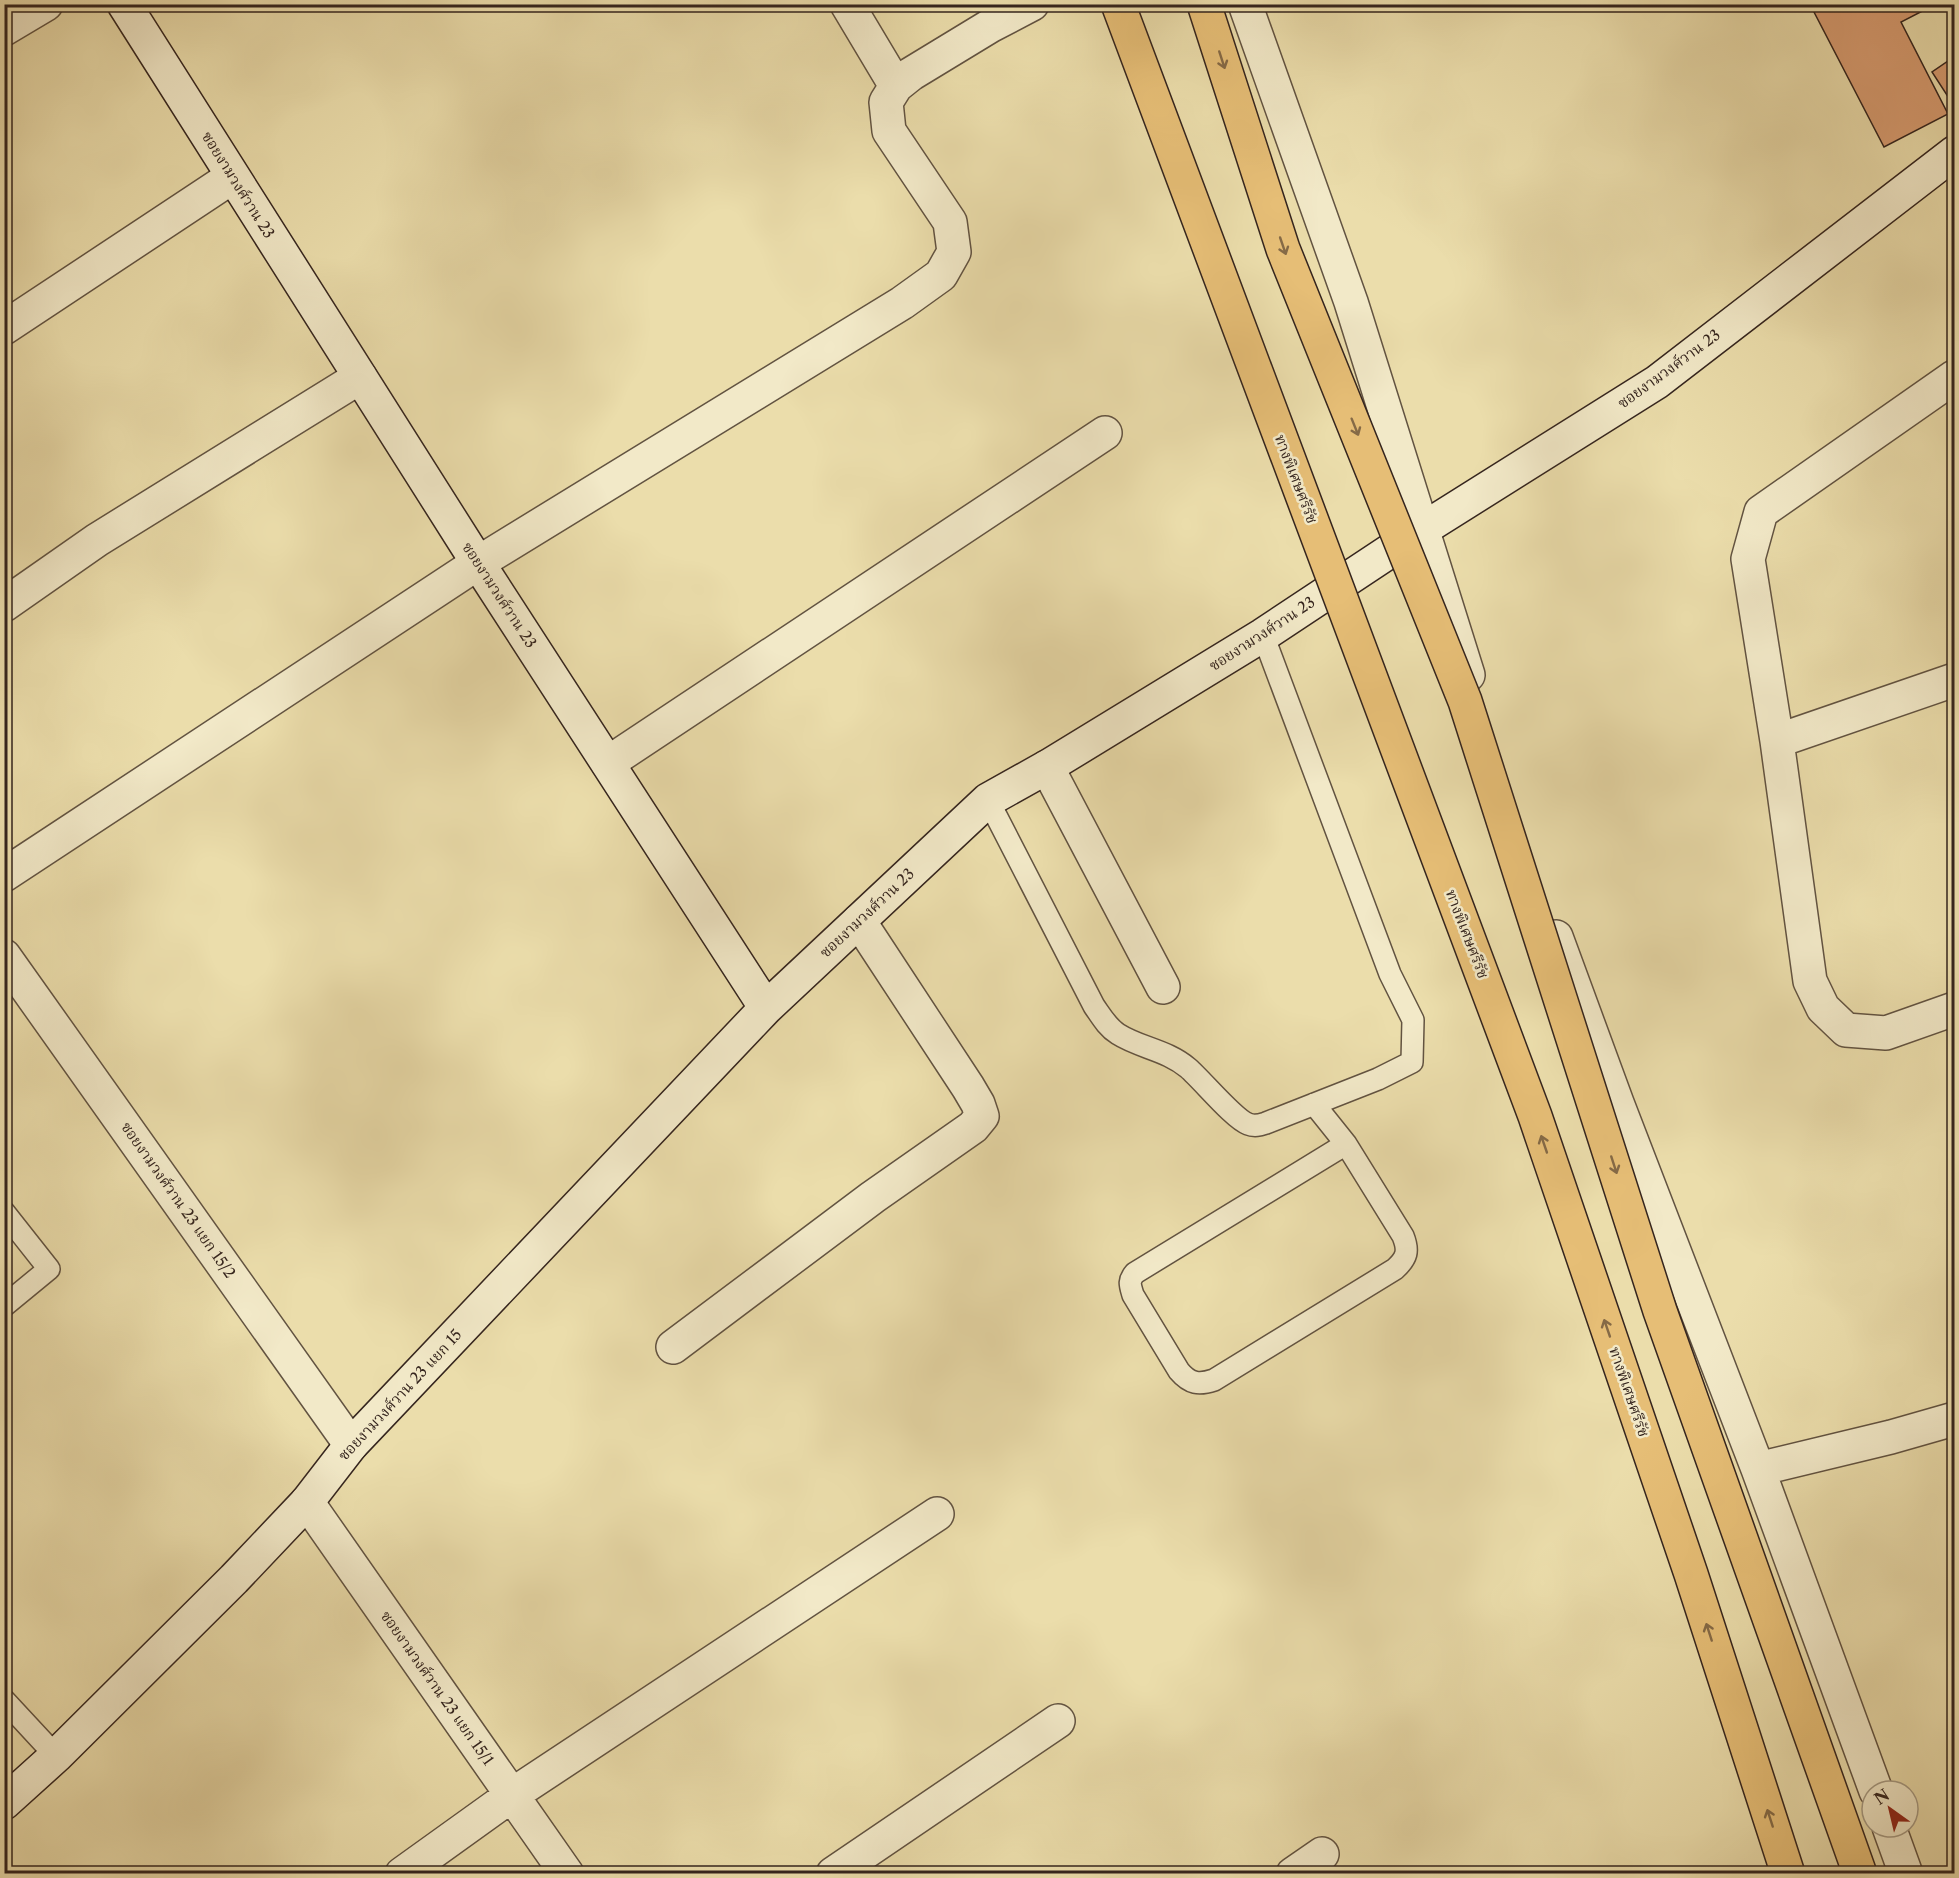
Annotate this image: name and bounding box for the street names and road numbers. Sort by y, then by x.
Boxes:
street label: ซอยงามวงศ์วาน 23 [198,128,279,242]
street label: ซอยงามวงศ์วาน 23 [1614,325,1724,412]
street label: ทางพิเศษศรีรัช [1271,432,1322,526]
street label: ซอยงามวงศ์วาน 23 [458,538,541,651]
street label: ซอยงามวงศ์วาน 23 [1205,592,1318,675]
street label: ซอยงามวงศ์วาน 23 [815,864,918,961]
street label: ทางพิเศษศรีรัช [1442,887,1493,981]
street label: ซอยงามวงศ์วาน 23 แยก 15/2 [117,1118,240,1282]
street label: ซอยงามวงศ์วาน 23 แยก 15 [334,1325,465,1464]
street label: ทางพิเศษศรีรัช [1605,1344,1654,1439]
street label: ซอยงามวงศ์วาน 23 แยก 15/1 [377,1607,498,1769]

